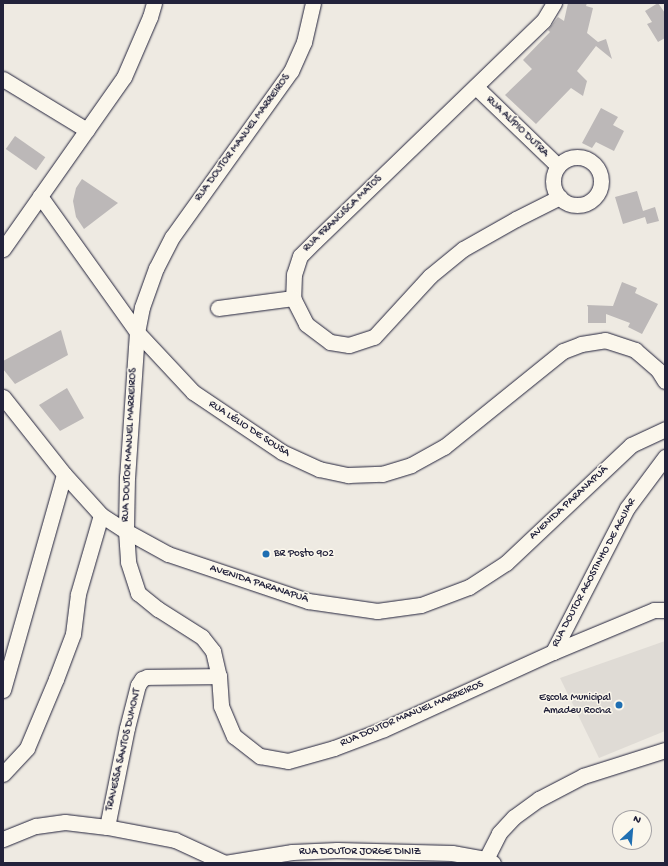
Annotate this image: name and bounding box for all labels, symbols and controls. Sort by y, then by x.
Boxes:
street label: RUA DOUTOR MANUEL MARREIROS [192,72,294,204]
street label: RUA ALÍPIO DUTRA [483,94,551,160]
street label: RUA FRANCISCA MATOS [301,173,385,255]
street label: RUA DOUTOR MANUEL MARREIROS [119,368,141,522]
street label: RUA LÉLIO DE SOUSA [206,398,292,460]
street label: AVENIDA PARANAPUÃ [527,463,611,543]
street label: RUA DOUTOR AGOSTINHO DE AGUIAR [549,496,639,650]
place label: BR Posto 902 [274,547,334,561]
marker: BR Posto 902 [261,549,271,559]
street label: AVENIDA PARANAPUÃ [208,562,310,606]
street label: RUA DOUTOR MANUEL MARREIROS [338,678,486,750]
street label: TRAVESSA SANTOS DUMONT [103,687,145,813]
place label: Escola Municipal Amadeu Rocha [539,692,611,718]
marker: Escola Municipal Amadeu Rocha [614,700,624,710]
north arrow [612,810,652,850]
text: N [631,813,643,827]
street label: RUA DOUTOR JORGE DINIZ [299,845,421,859]

